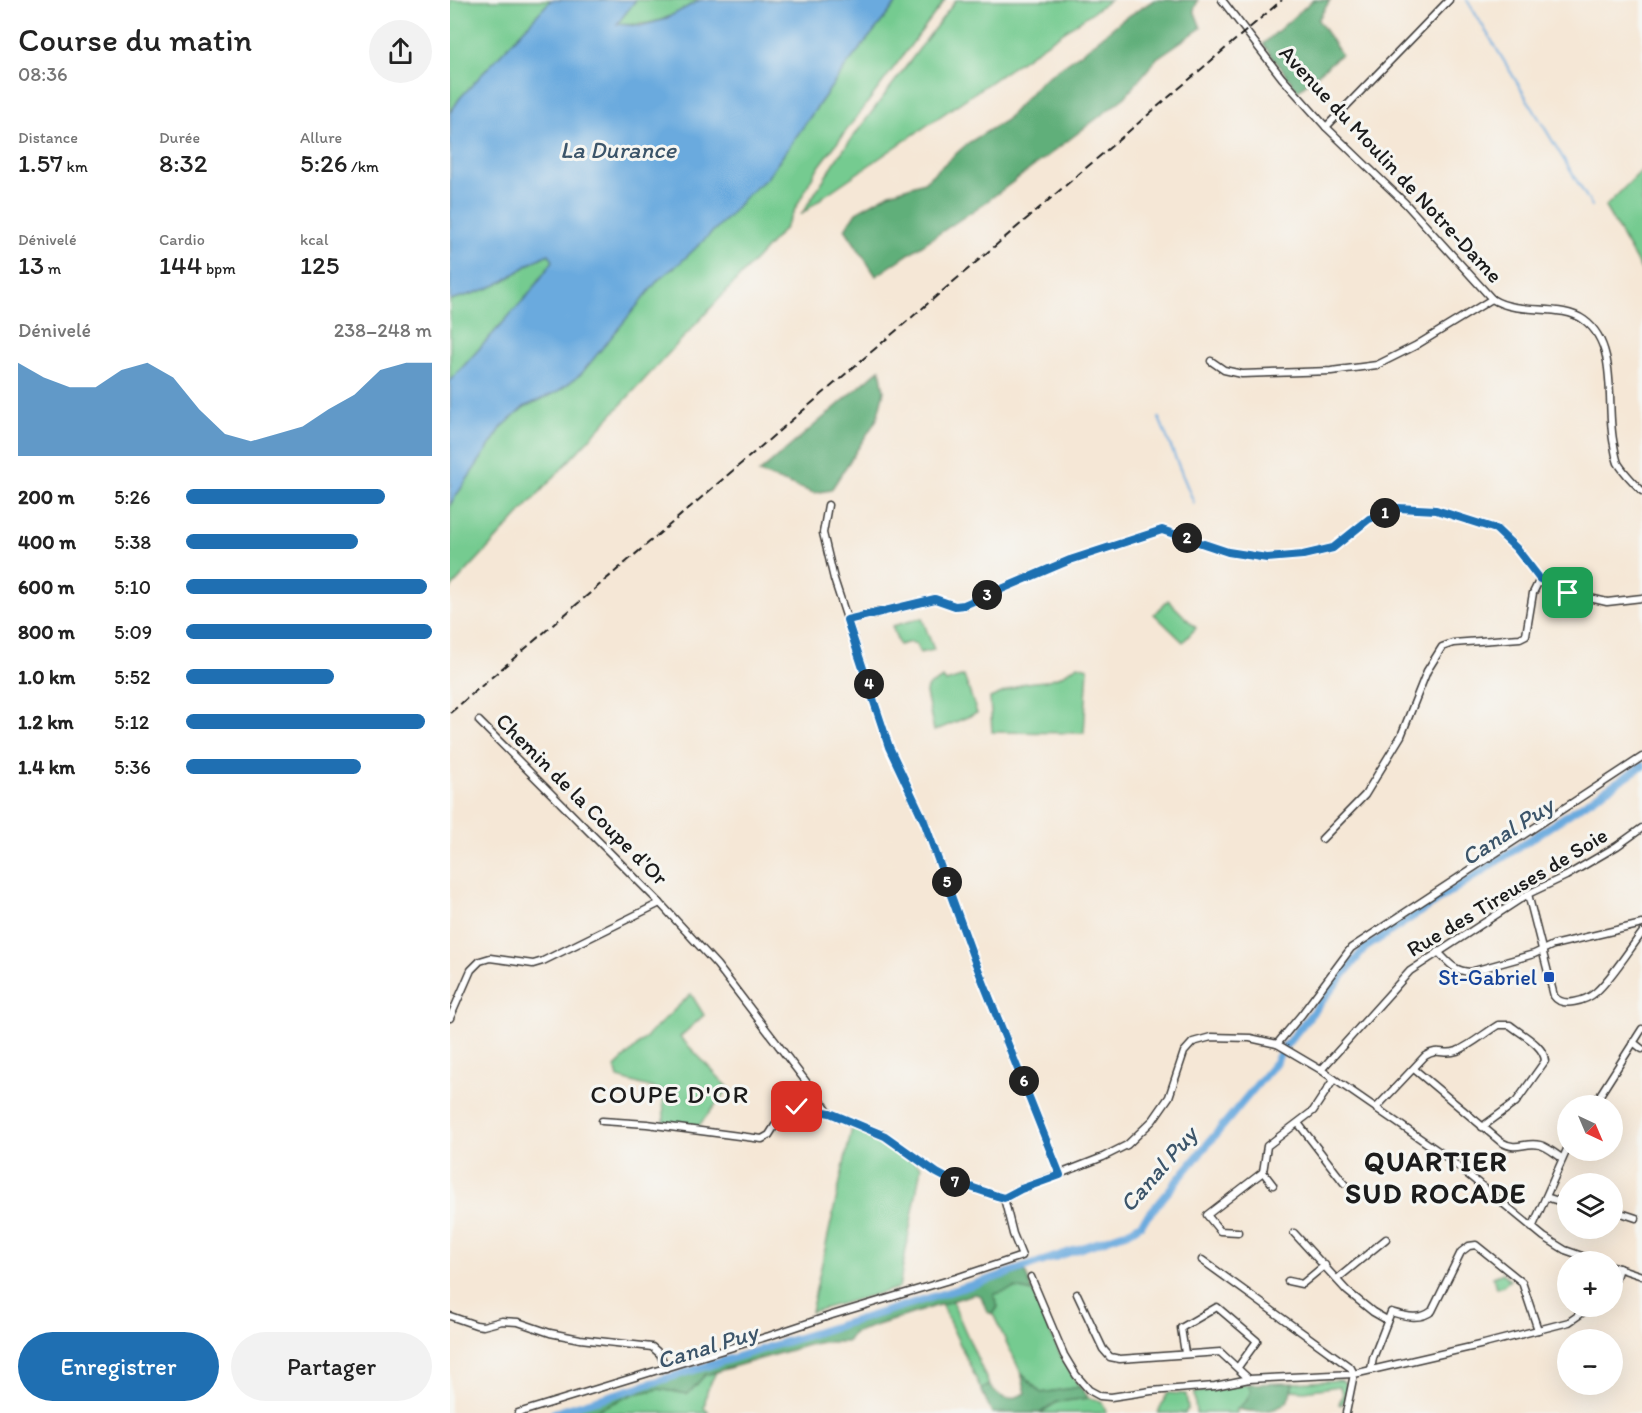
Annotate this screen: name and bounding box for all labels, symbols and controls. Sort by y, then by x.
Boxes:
text: Course du matin [18,20,252,59]
button: share [369,20,432,83]
street label: Avenue du Moulin de Notre-Dame [1274,40,1508,288]
text: 08:36 [18,62,68,86]
text: Distance [18,128,78,147]
text: Durée [159,128,200,147]
text: Allure [300,128,342,147]
water label: La Durance [560,135,677,164]
text: 1.57 [18,147,63,179]
text: 8:32 [159,147,207,179]
text: 5:26 [300,147,347,179]
text: km [63,157,88,176]
text: /km [347,157,379,176]
text: Dénivelé [18,230,77,249]
text: Cardio [159,230,205,249]
text: kcal [300,230,328,249]
text: 13 [18,249,44,281]
text: 144 [159,249,202,281]
text: 125 [300,249,339,281]
text: m [44,259,61,278]
text: bpm [202,259,236,278]
text: Dénivelé [18,318,91,342]
text: 238–248 m [334,318,432,342]
text: 200 m [18,485,74,509]
text: 5:26 [114,485,151,509]
pin: 1 [1370,498,1400,528]
text: 1 [1381,503,1389,522]
pin: 2 [1172,523,1202,553]
text: 2 [1183,528,1191,547]
text: 400 m [18,530,76,554]
text: 5:38 [114,530,151,554]
pin [1542,567,1593,618]
text: 600 m [18,575,75,599]
text: 5:10 [114,575,151,599]
icon: arrive [1551,576,1584,609]
pin: 3 [972,580,1002,610]
text: 3 [983,585,991,604]
text: 800 m [18,620,75,644]
text: 5:09 [114,620,152,644]
text: 1.0 km [18,665,75,689]
text: 5:52 [114,665,150,689]
pin: 4 [854,669,884,699]
text: 4 [864,674,874,693]
street label: Chemin de la Coupe d'Or [490,707,674,891]
text: 1.2 km [18,710,74,734]
text: 5:12 [114,710,149,734]
text: 1.4 km [18,755,75,779]
text: 5:36 [114,755,151,779]
water label: Canal Puy [1456,789,1561,871]
street label: Rue des Tireuses de Soie [1402,821,1612,963]
pin: 5 [932,867,962,897]
text: 5 [943,872,951,891]
place label: St-Gabriel [1438,964,1537,991]
marker: St-Gabriel [1542,970,1556,984]
pin: 6 [1009,1066,1039,1096]
text: 6 [1020,1071,1028,1090]
district label: COUPE D'OR [590,1078,750,1110]
pin [771,1081,822,1132]
icon: check [780,1090,813,1123]
north arrow [1557,1095,1623,1161]
map controls [1557,1095,1623,1395]
water label: Canal Puy [1113,1118,1205,1218]
district label: QUARTIER SUD ROCADE [1345,1144,1527,1210]
pin: 7 [940,1167,970,1197]
text: 7 [951,1172,959,1191]
button: layers [1557,1173,1623,1239]
button: + [1557,1251,1623,1317]
water label: Canal Puy [653,1316,763,1375]
button: − [1557,1329,1623,1395]
button: Enregistrer [18,1332,219,1401]
button: Partager [231,1332,432,1401]

